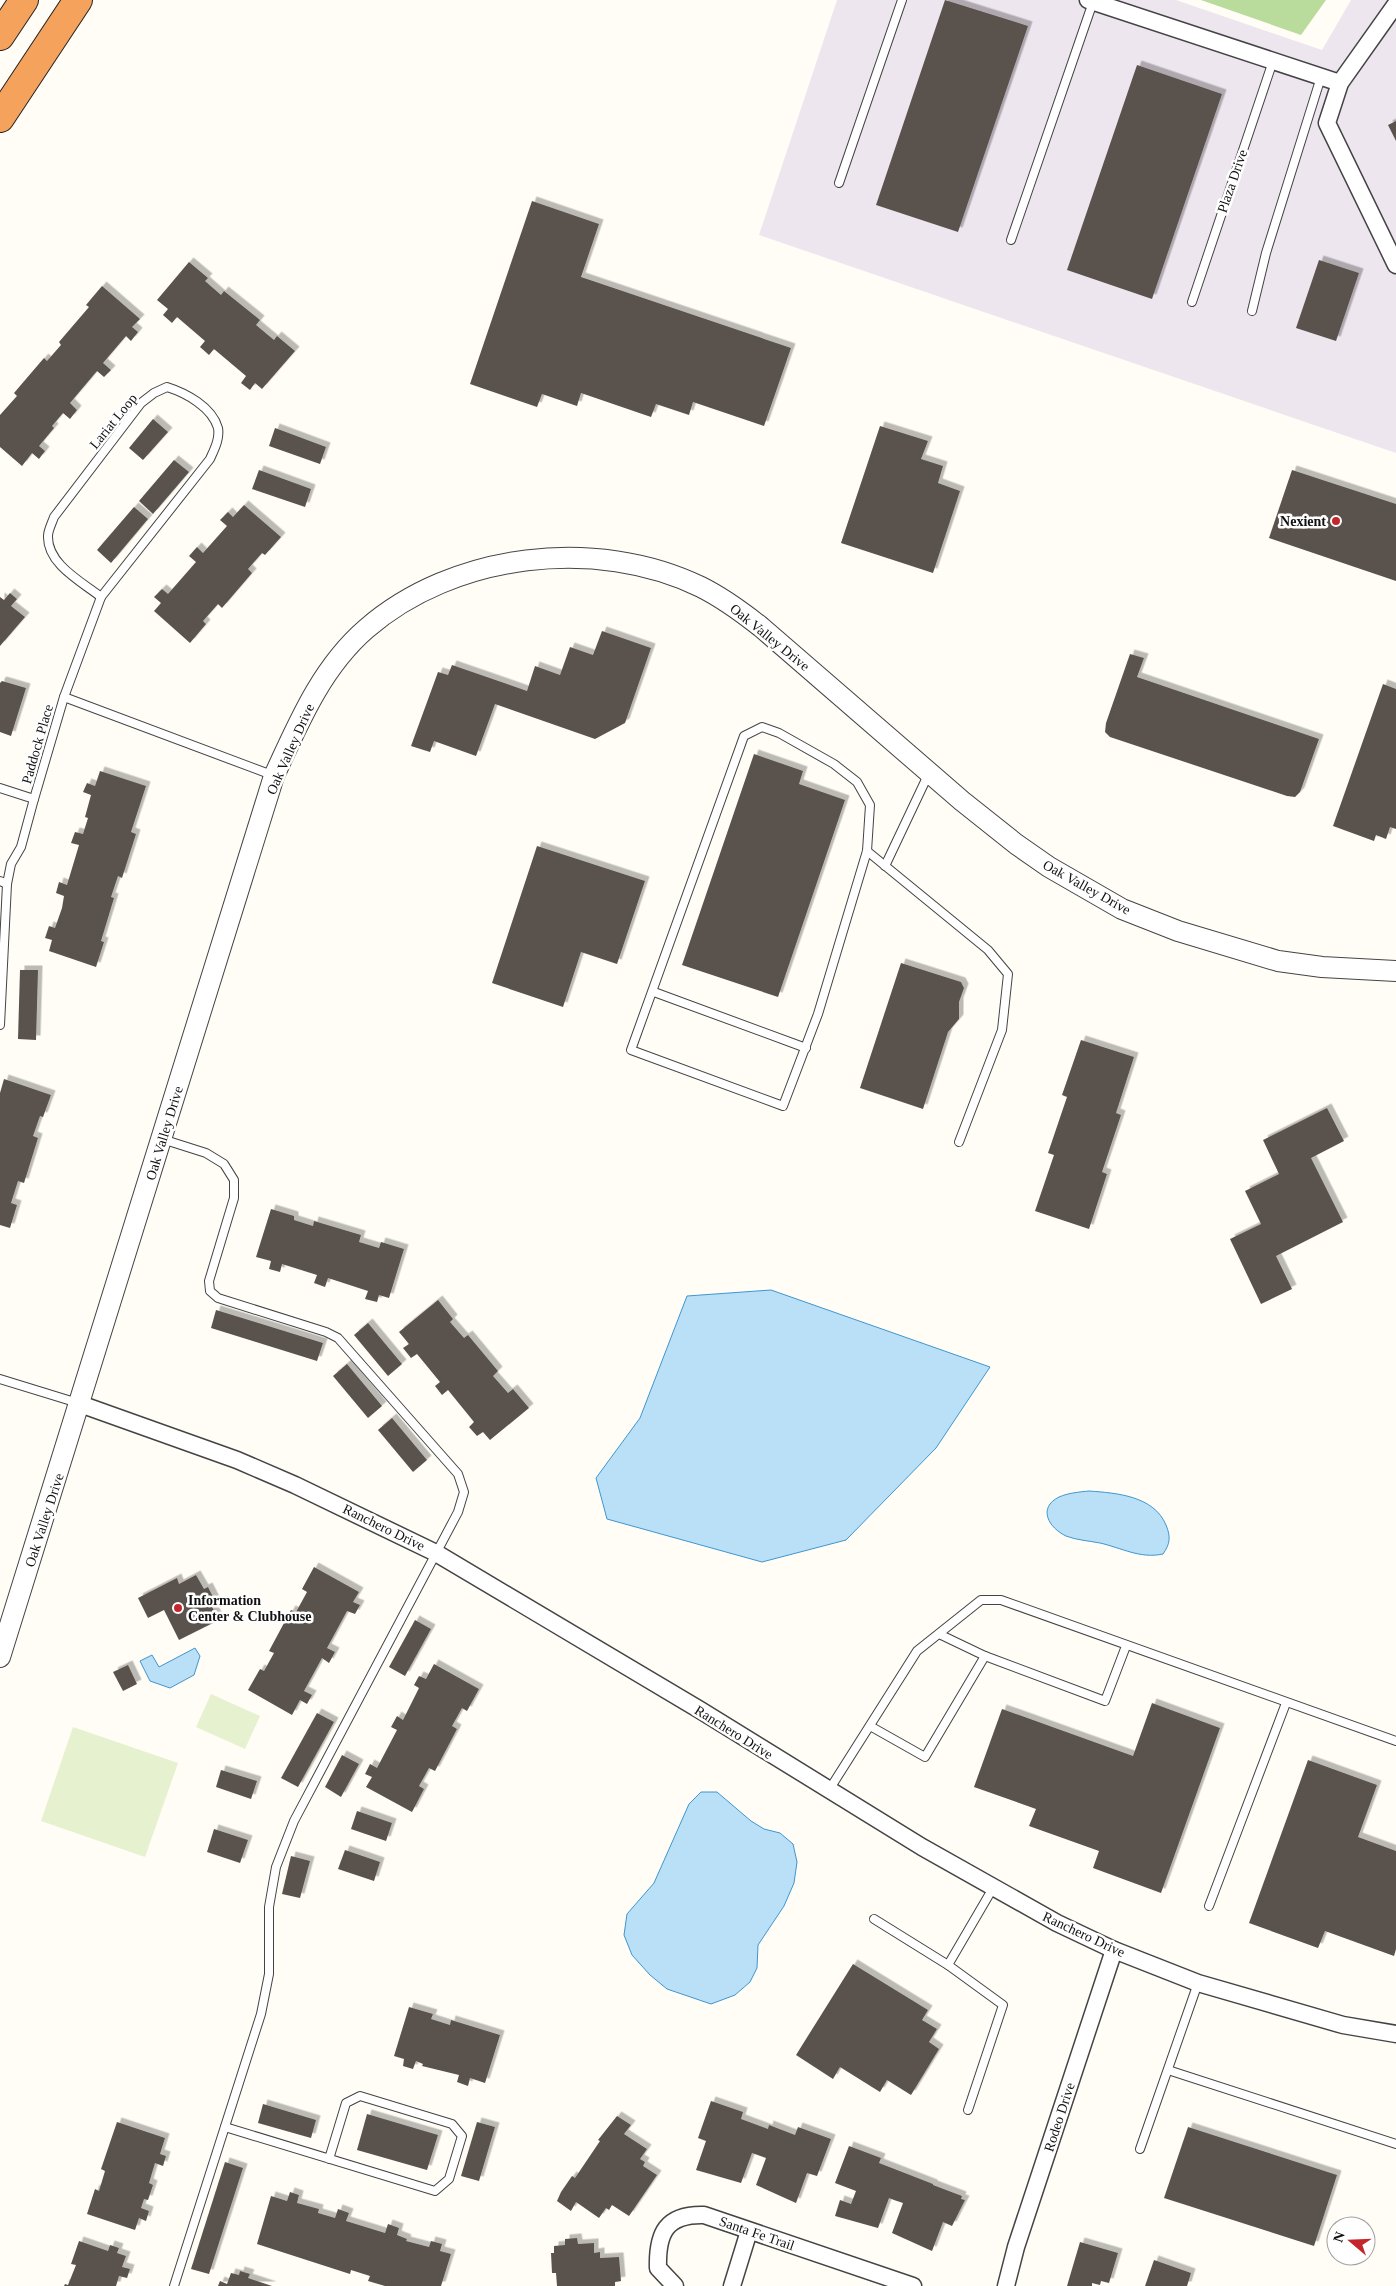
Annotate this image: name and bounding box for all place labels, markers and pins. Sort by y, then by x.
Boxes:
place label: Nexient [1280,514,1326,529]
marker: Nexient [1330,515,1342,527]
place label: Information Center & Clubhouse [188,1593,311,1624]
marker: Information Center & Clubhouse [172,1602,184,1614]

